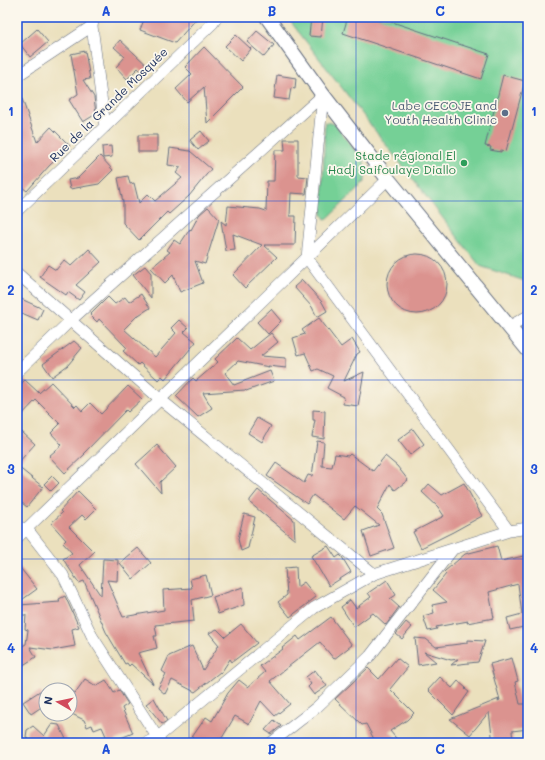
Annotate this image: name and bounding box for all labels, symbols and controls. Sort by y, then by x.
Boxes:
text: A [101,2,111,19]
text: B [268,2,277,19]
text: C [435,2,445,19]
street label: Rue de la Grande Mosquée [46,44,171,165]
place label: Labe CECOJE and Youth Health Clinic [385,97,497,127]
text: 1 [8,102,14,119]
text: 1 [531,102,537,119]
marker: Labe CECOJE and Youth Health Clinic [500,108,510,118]
place label: Stade régional El Hadj Saifoulaye Diallo [328,147,456,177]
marker: Stade régional El Hadj Saifoulaye Diallo [459,158,469,168]
text: 2 [7,281,15,298]
text: 2 [530,281,538,298]
text: 3 [7,460,15,477]
text: 3 [530,460,538,477]
text: 4 [7,639,15,656]
text: 4 [530,639,538,656]
north arrow [38,682,78,722]
text: N [40,695,56,706]
text: A [101,740,111,757]
text: B [268,740,277,757]
text: C [435,740,445,757]

